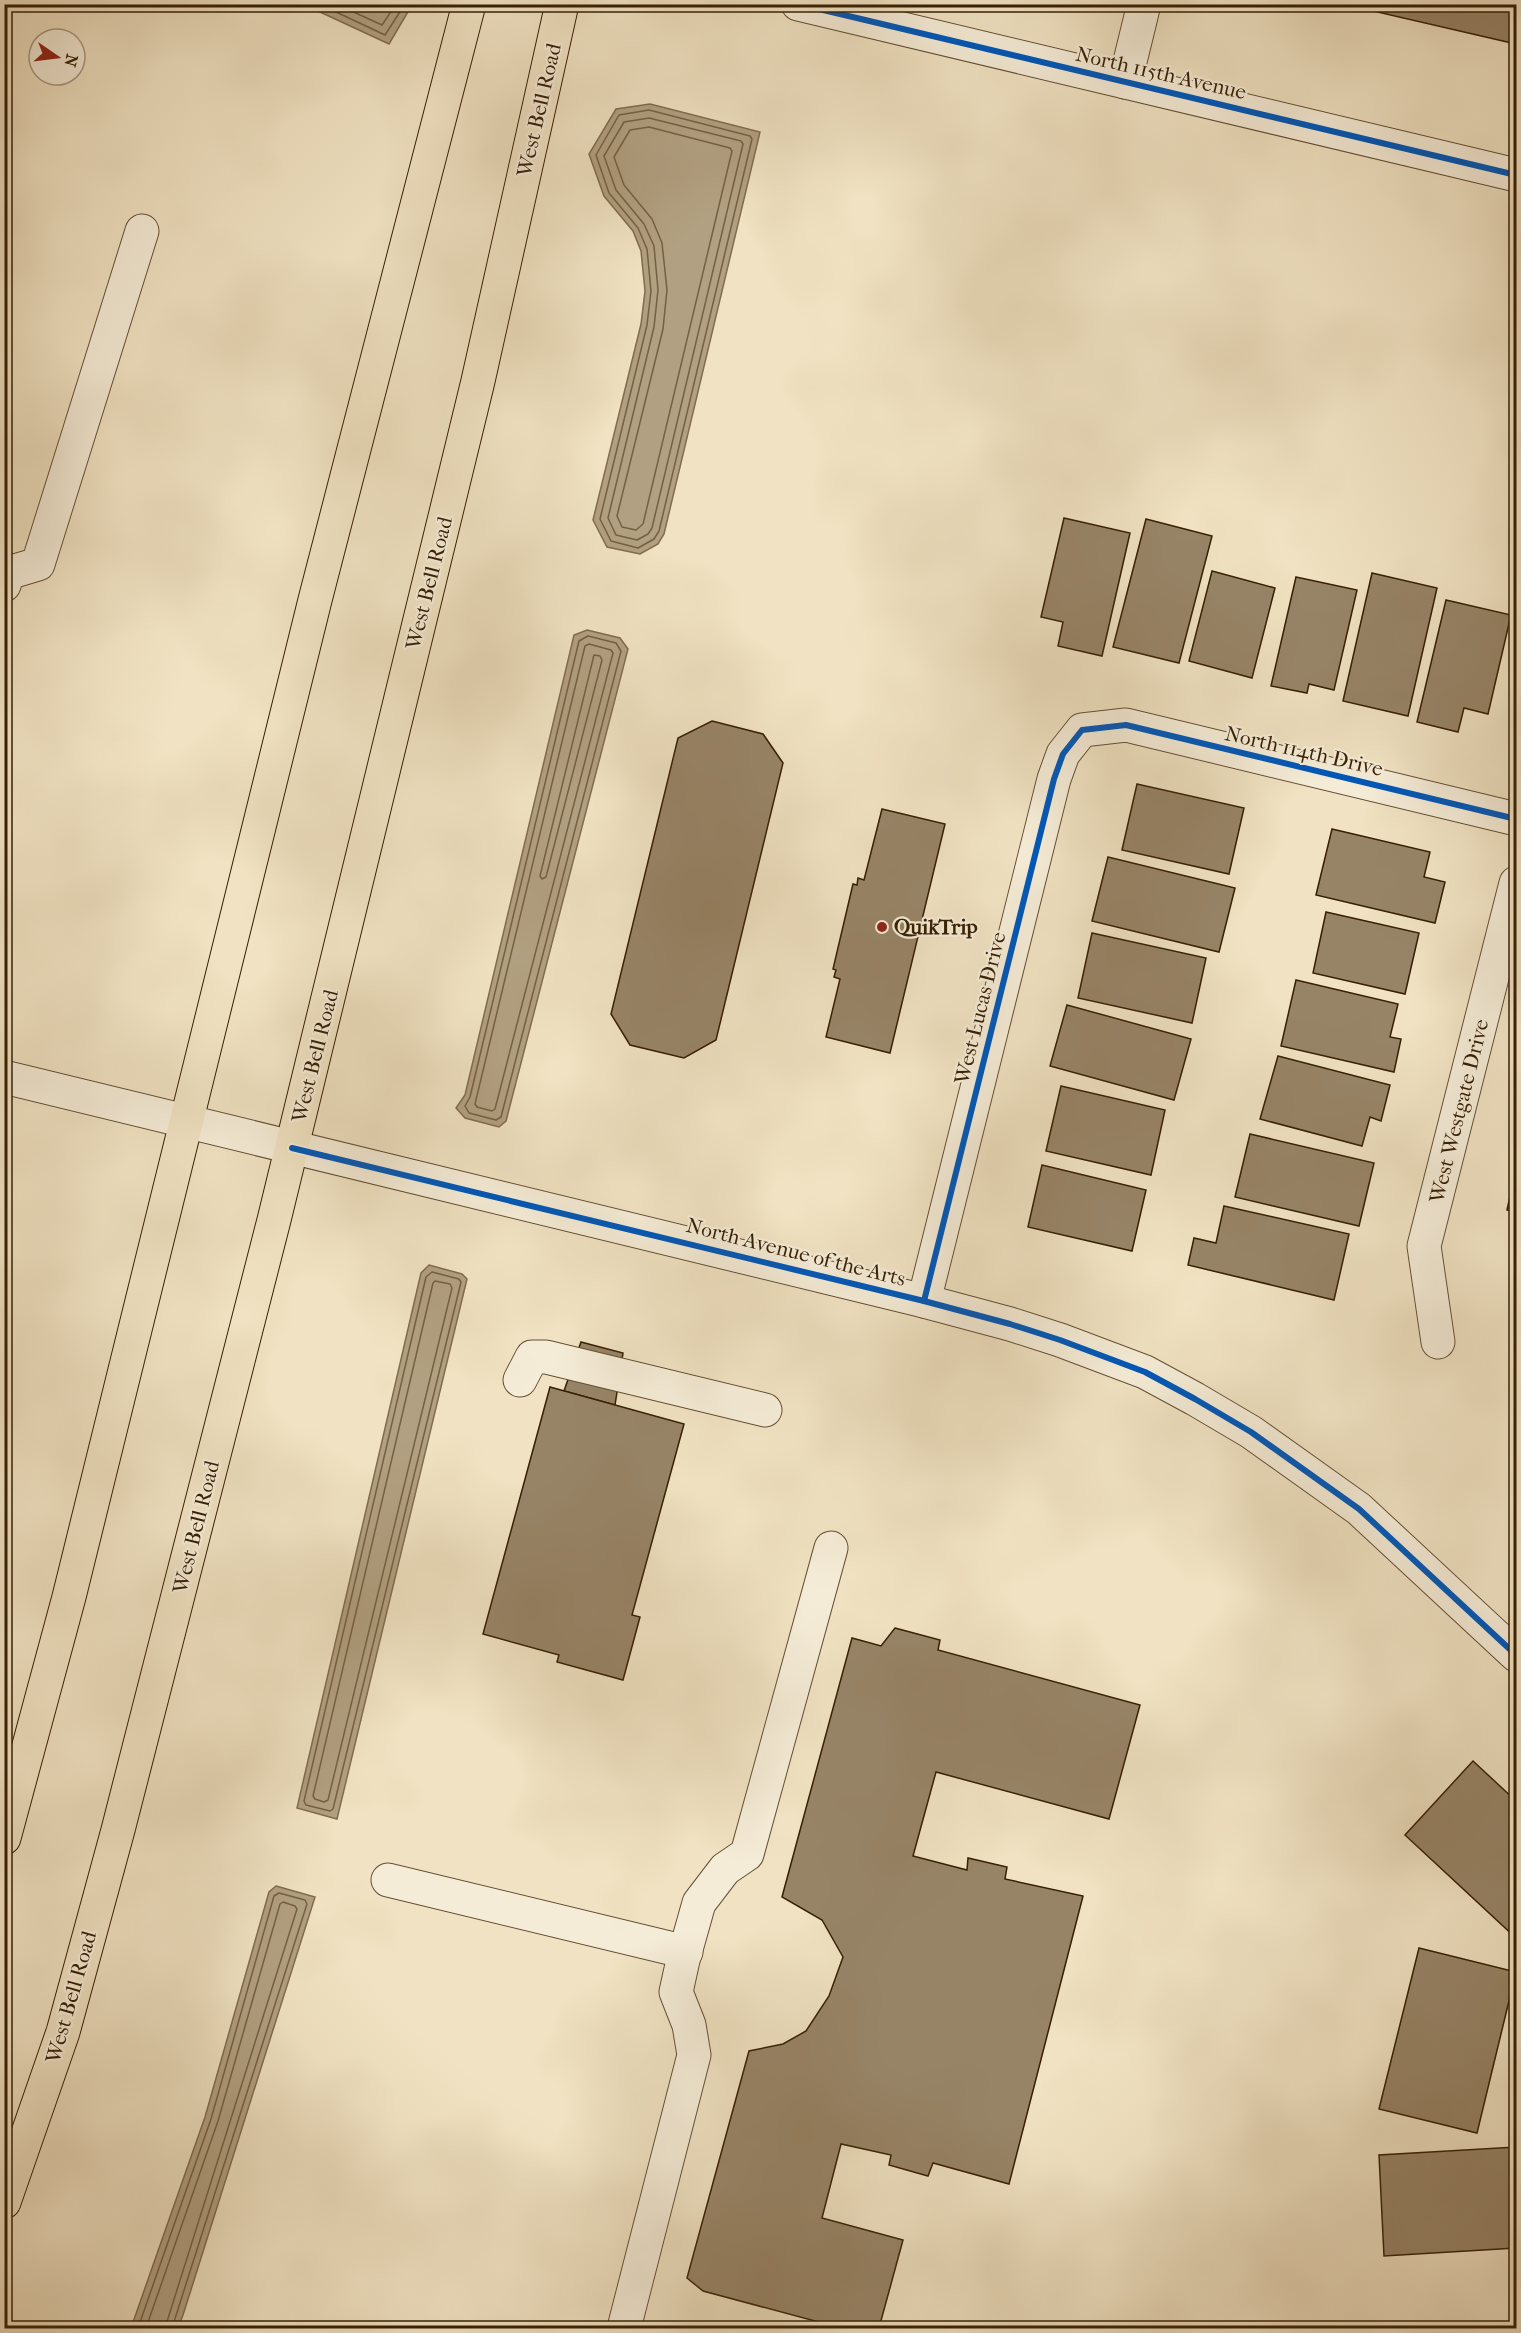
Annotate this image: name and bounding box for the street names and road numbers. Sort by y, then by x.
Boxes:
street label: West Bell Road [512,40,566,180]
street label: North 115th Avenue [1073,42,1249,104]
street label: West Bell Road [401,513,457,653]
street label: North 114th Drive [1223,721,1385,781]
street label: West Lucas Drive [949,929,1011,1088]
street label: West Bell Road [287,986,343,1126]
street label: West Westgate Drive [1424,1016,1493,1206]
street label: North Avenue of the Arts [684,1213,908,1291]
street label: West Bell Road [168,1457,224,1597]
street label: West Bell Road [40,1928,101,2067]

